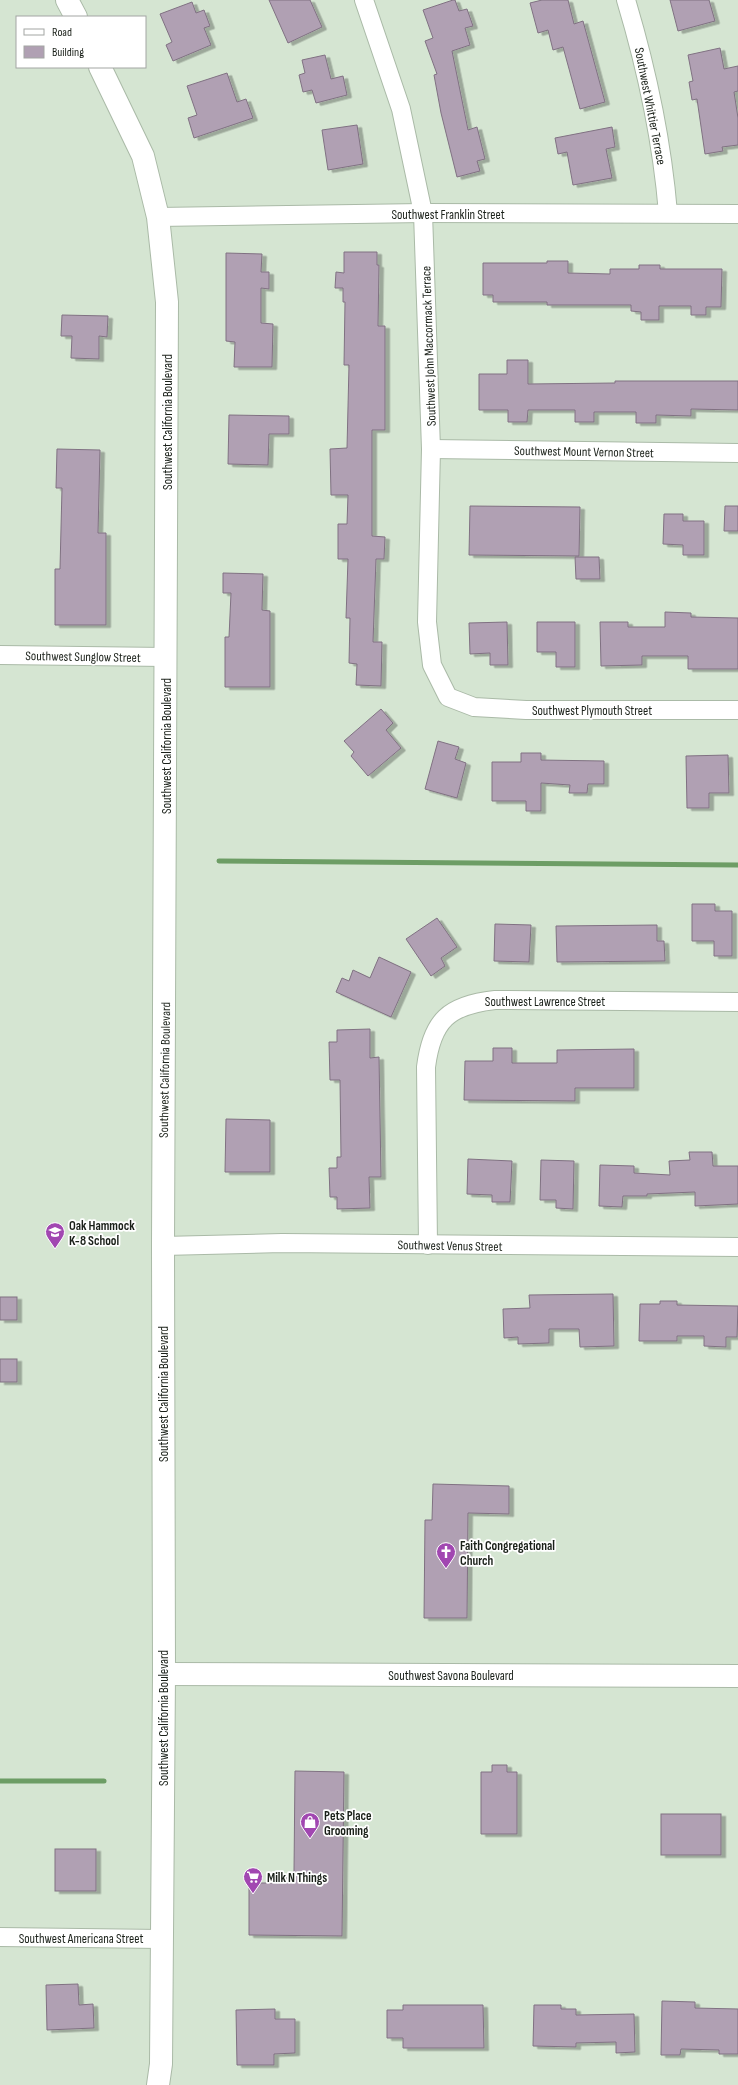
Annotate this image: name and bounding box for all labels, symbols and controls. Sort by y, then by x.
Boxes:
legend [16,16,146,68]
text: Road [52,25,72,40]
text: Building [52,45,84,60]
street label: Southwest Whittier Terrace [631,46,669,166]
street label: Southwest Franklin Street [391,207,505,223]
street label: Southwest John Maccormack Terrace [418,266,440,426]
street label: Southwest California Boulevard [160,354,176,490]
street label: Southwest Mount Vernon Street [514,443,654,461]
street label: Southwest Sunglow Street [25,648,141,666]
street label: Southwest California Boulevard [159,678,175,814]
street label: Southwest Plymouth Street [532,703,652,719]
street label: Southwest Lawrence Street [485,994,605,1010]
street label: Southwest California Boulevard [156,1002,174,1138]
place label: Oak Hammock K-8 School [69,1218,135,1249]
school or university icon: Oak Hammock K-8 School [44,1221,66,1249]
street label: Southwest Venus Street [397,1237,503,1255]
street label: Southwest California Boulevard [156,1326,172,1462]
place label: Faith Congregational Church [460,1538,555,1569]
church icon: Faith Congregational Church [435,1541,457,1569]
street label: Southwest California Boulevard [156,1650,172,1786]
street label: Southwest Savona Boulevard [388,1668,514,1684]
place label: Pets Place Grooming [324,1808,372,1839]
shop icon: Pets Place Grooming [299,1811,321,1839]
supermarket icon: Milk N Things [242,1866,264,1894]
place label: Milk N Things [267,1870,327,1886]
street label: Southwest Americana Street [19,1931,143,1947]

